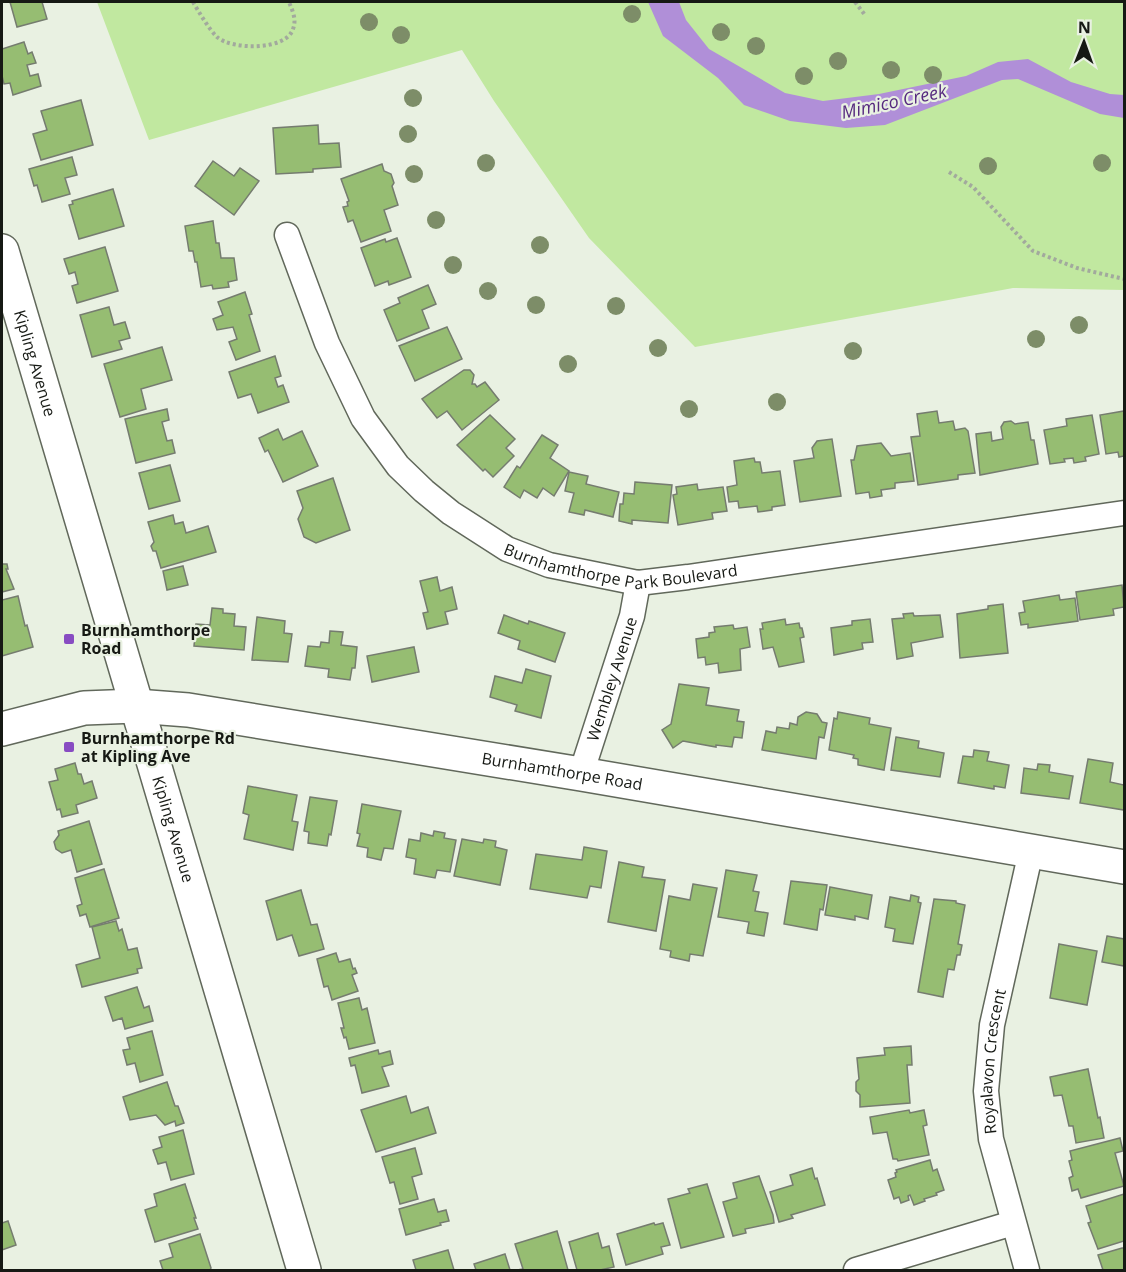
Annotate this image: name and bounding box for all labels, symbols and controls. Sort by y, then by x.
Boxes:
north arrow [1054,12,1114,72]
text: N [1078,16,1091,38]
water label: Mimico Creek [839,78,950,124]
street label: Kipling Avenue [9,307,61,419]
street label: Burnhamthorpe Park Boulevard [501,538,739,594]
street label: Wembley Avenue [581,614,642,744]
place label: Burnhamthorpe Road [81,619,210,659]
marker: Burnhamthorpe Road [62,632,76,646]
place label: Burnhamthorpe Rd at Kipling Ave [81,727,235,767]
marker: Burnhamthorpe Rd at Kipling Ave [62,740,76,754]
street label: Burnhamthorpe Road [480,747,644,795]
street label: Kipling Avenue [147,773,200,885]
street label: Royalavon Crescent [975,986,1011,1135]

